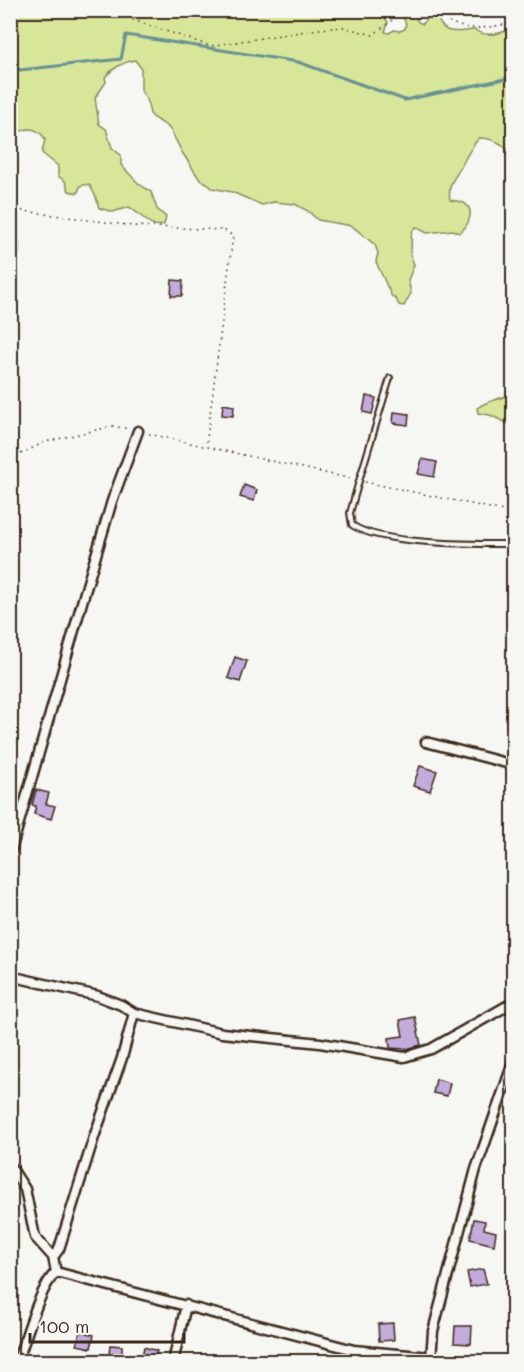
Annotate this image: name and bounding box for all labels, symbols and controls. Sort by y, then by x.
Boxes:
scale bar [30,1306,184,1344]
text: 100 m [39,1314,89,1338]

